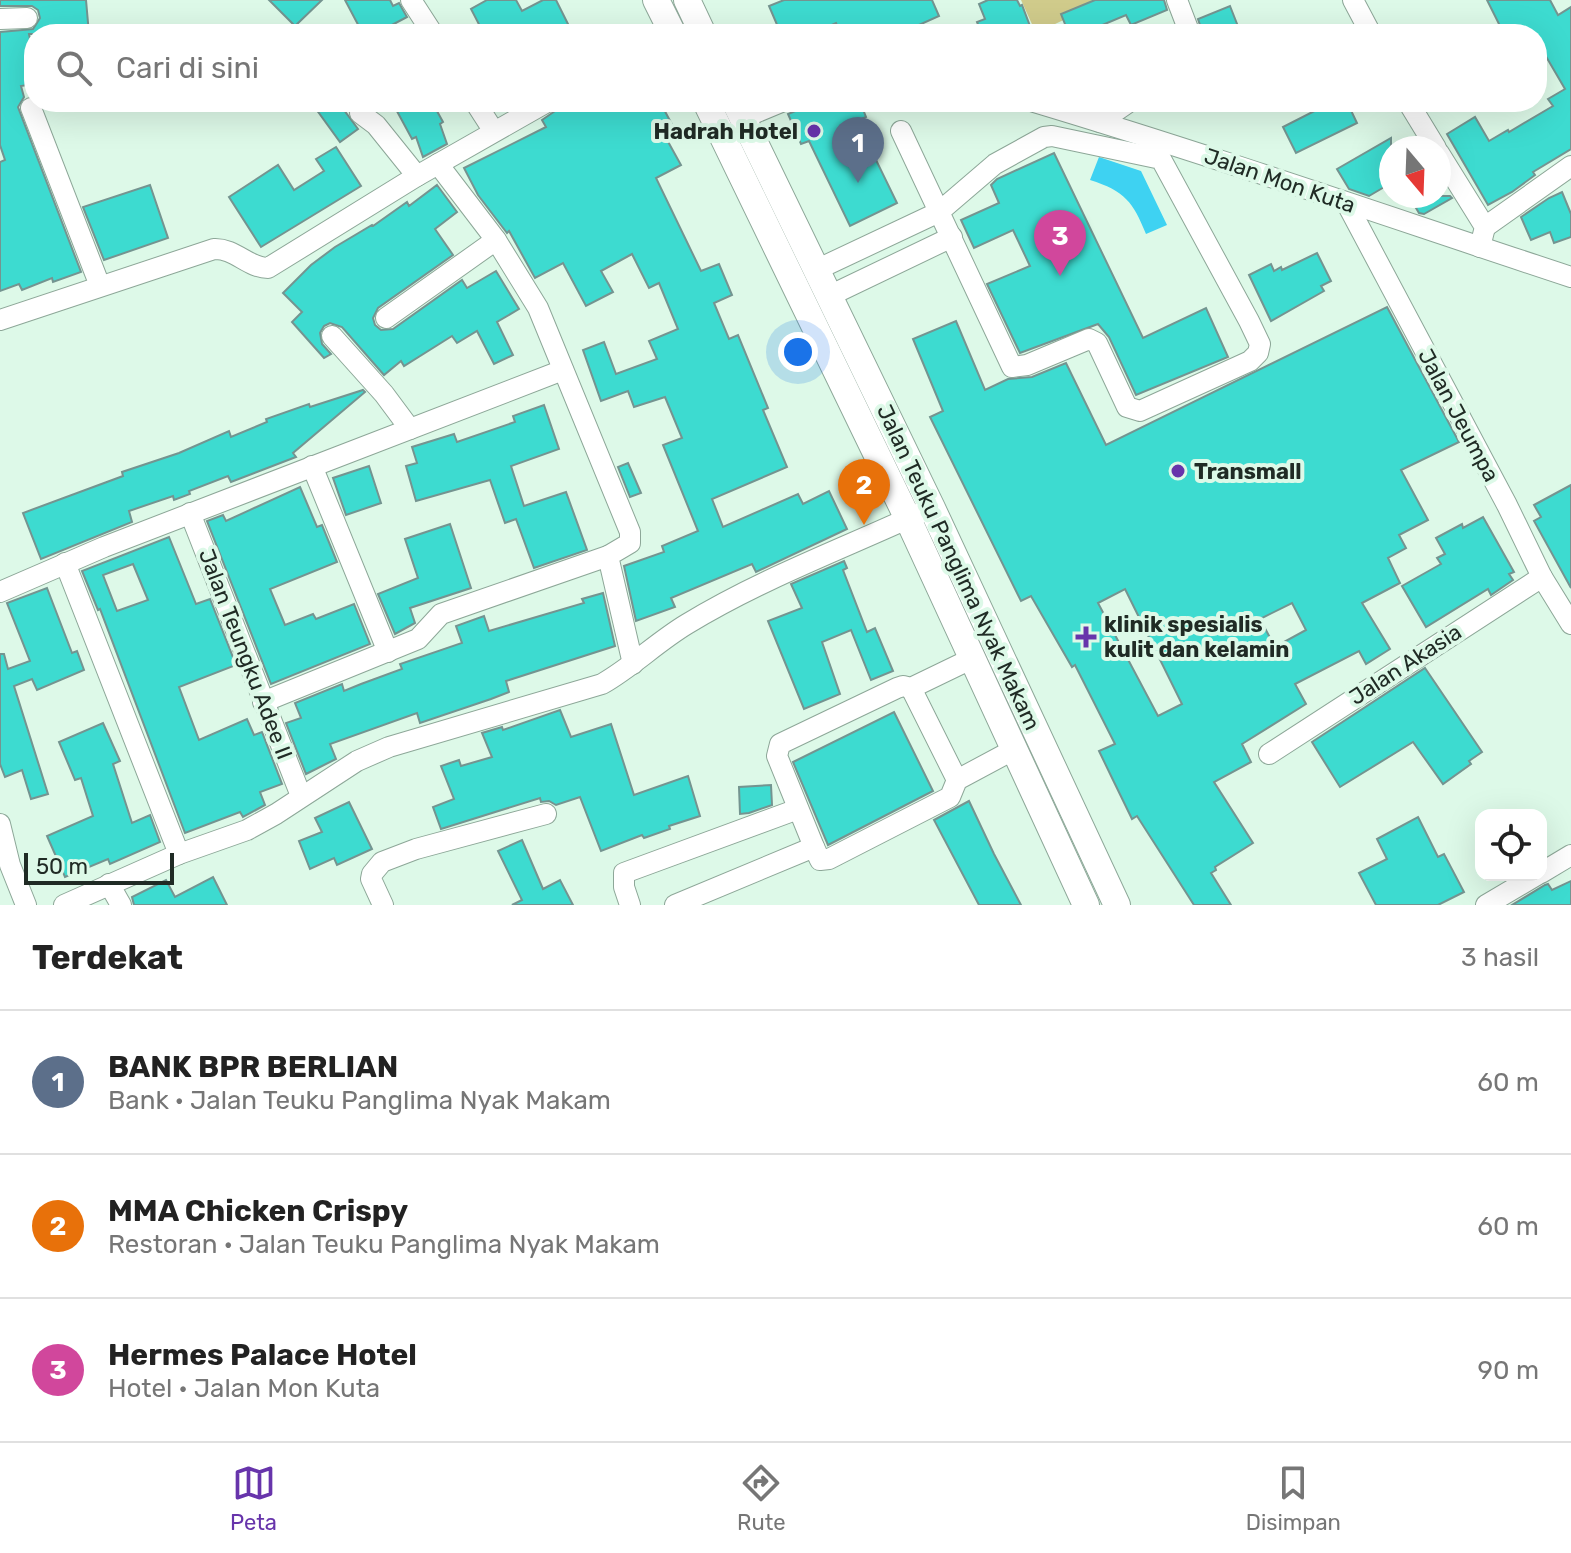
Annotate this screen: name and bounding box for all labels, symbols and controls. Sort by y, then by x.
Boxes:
search box [24,24,1547,112]
icon: search [52,46,96,90]
text: Cari di sini [116,50,259,86]
pin: 1 [832,117,884,183]
place label: Hadrah Hotel [654,118,798,145]
marker: Hadrah Hotel [805,122,823,140]
north arrow [1379,136,1451,208]
street label: Jalan Mon Kuta [1201,142,1359,219]
pin: 3 [1034,210,1086,276]
your location [778,332,818,372]
street label: Jalan Jeumpa [1412,344,1505,486]
street label: Jalan Teuku Panglima Nyak Makam [871,400,1046,734]
place label: Transmall [1194,458,1302,485]
pin: 2 [838,459,890,525]
marker: Transmall [1169,462,1187,480]
street label: Jalan Teungku Adee II [193,545,298,763]
place label: klinik spesialis kulit dan kelamin [1104,611,1289,663]
street label: Jalan Akasia [1344,618,1466,711]
marker: klinik spesialis kulit dan kelamin [1075,626,1097,648]
map controls [1475,809,1547,881]
button: locate [1475,809,1547,881]
scale bar [24,849,174,885]
text: 50 m [36,853,88,880]
text: Terdekat [32,937,183,978]
text: 3 hasil [1461,942,1539,973]
text: BANK BPR BERLIAN [108,1049,398,1085]
text: 1 [52,1067,64,1098]
text: 60 m [1477,1067,1539,1098]
text: Bank · Jalan Teuku Panglima Nyak Makam [108,1085,611,1116]
text: MMA Chicken Crispy [108,1193,408,1229]
text: 2 [50,1211,66,1242]
text: 60 m [1477,1211,1539,1242]
text: Restoran · Jalan Teuku Panglima Nyak Makam [108,1229,660,1260]
text: Hermes Palace Hotel [108,1337,417,1373]
text: 3 [49,1355,67,1386]
text: 90 m [1478,1355,1539,1386]
text: Hotel · Jalan Mon Kuta [108,1373,380,1404]
tab: Peta [230,1461,277,1536]
tab: Rute [737,1461,786,1536]
tab: Disimpan [1246,1461,1341,1536]

